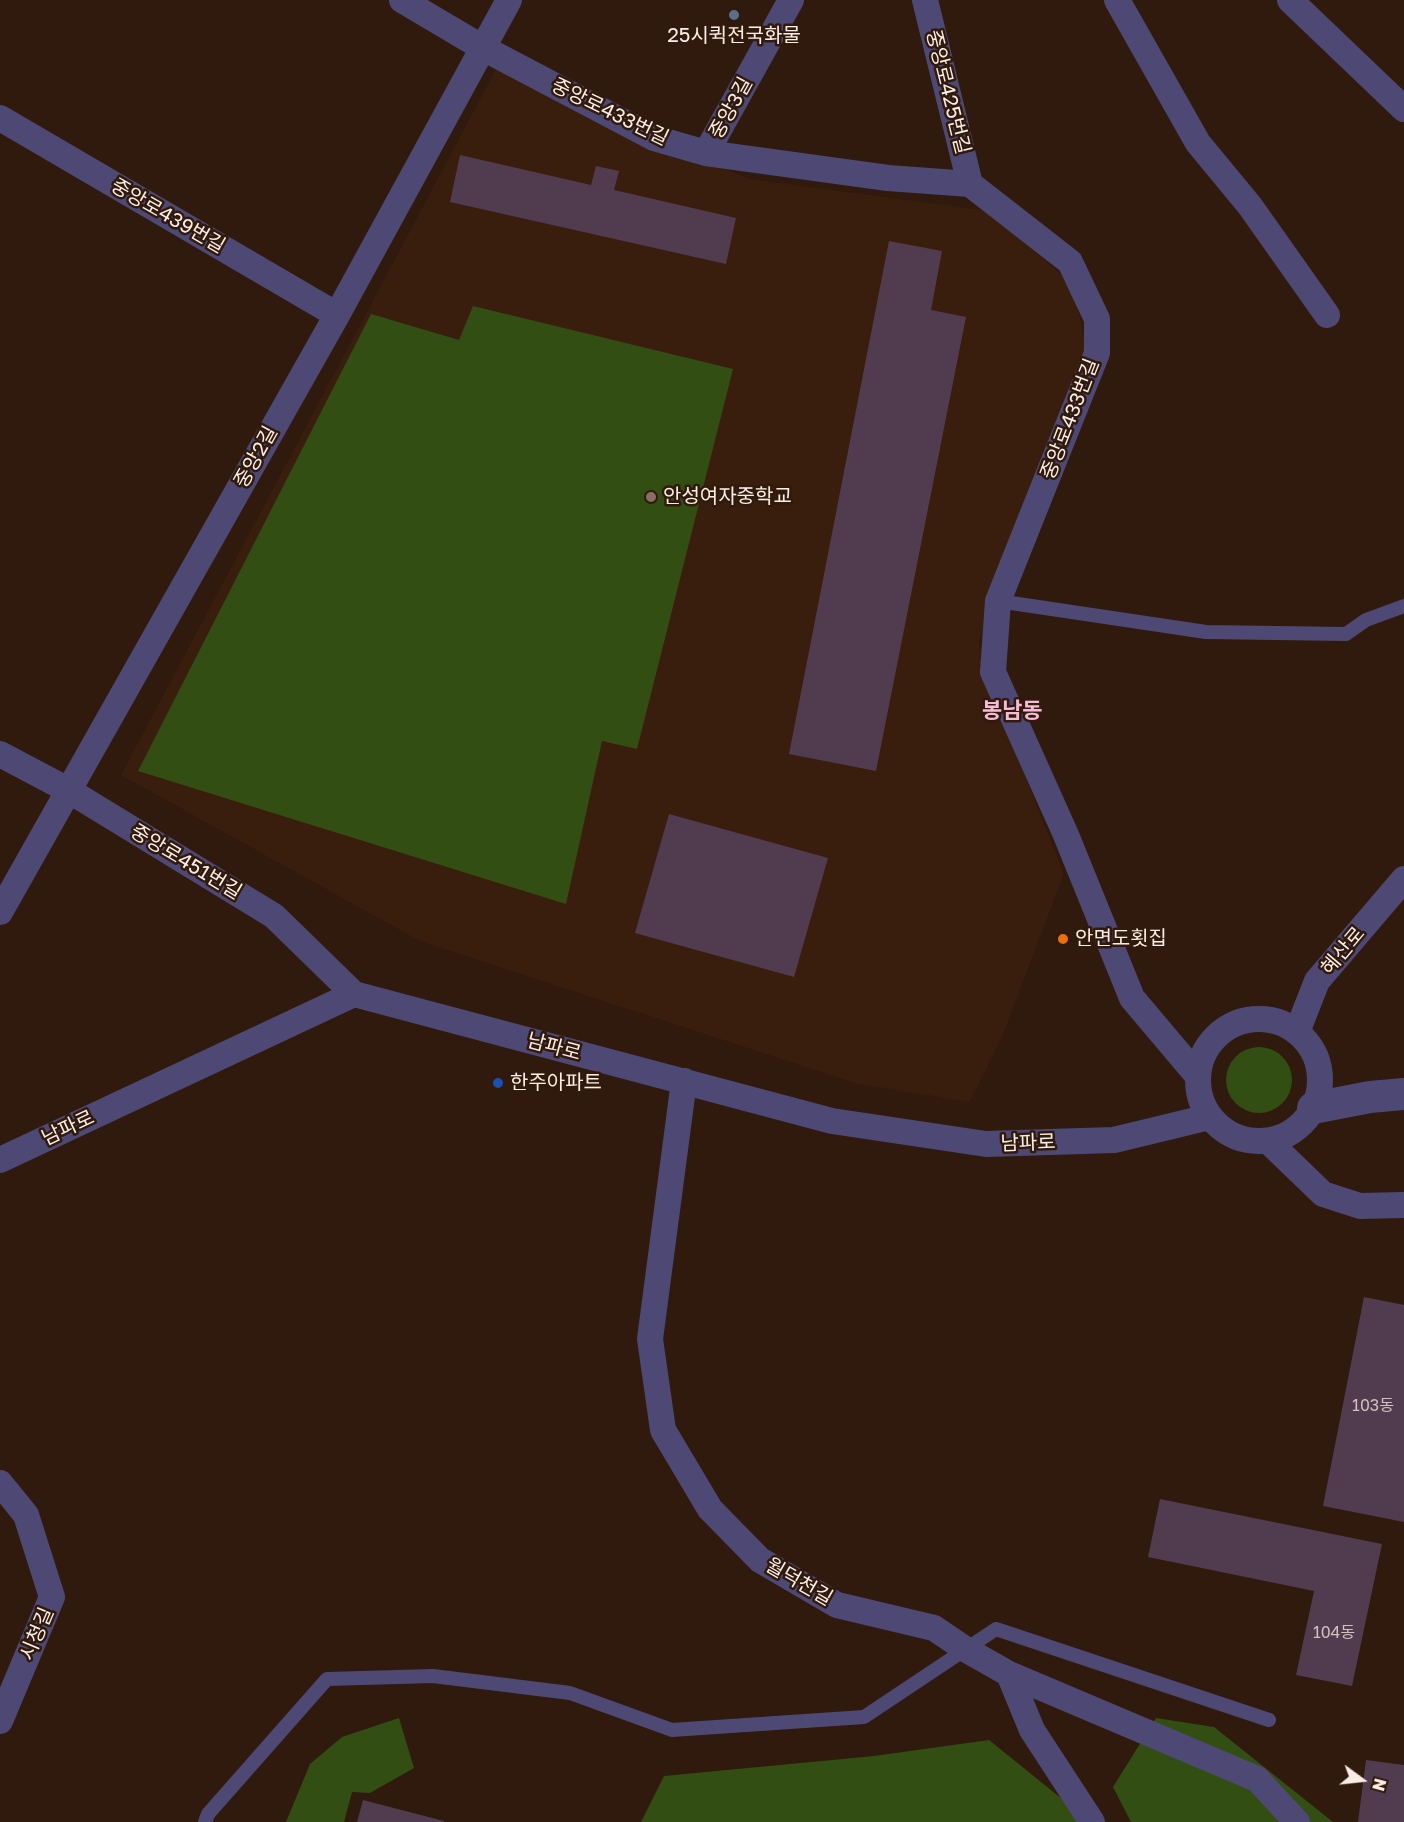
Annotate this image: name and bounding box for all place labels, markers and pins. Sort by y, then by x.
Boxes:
marker: 25시퀵전국화물 [727,8,741,22]
place label: 25시퀵전국화물 [667,24,801,48]
place label: 안성여자중학교 [663,485,792,509]
marker: 안성여자중학교 [644,490,658,504]
place label: 안면도횟집 [1075,927,1167,951]
marker: 안면도횟집 [1056,932,1070,946]
place label: 한주아파트 [510,1071,602,1095]
marker: 한주아파트 [491,1076,505,1090]

